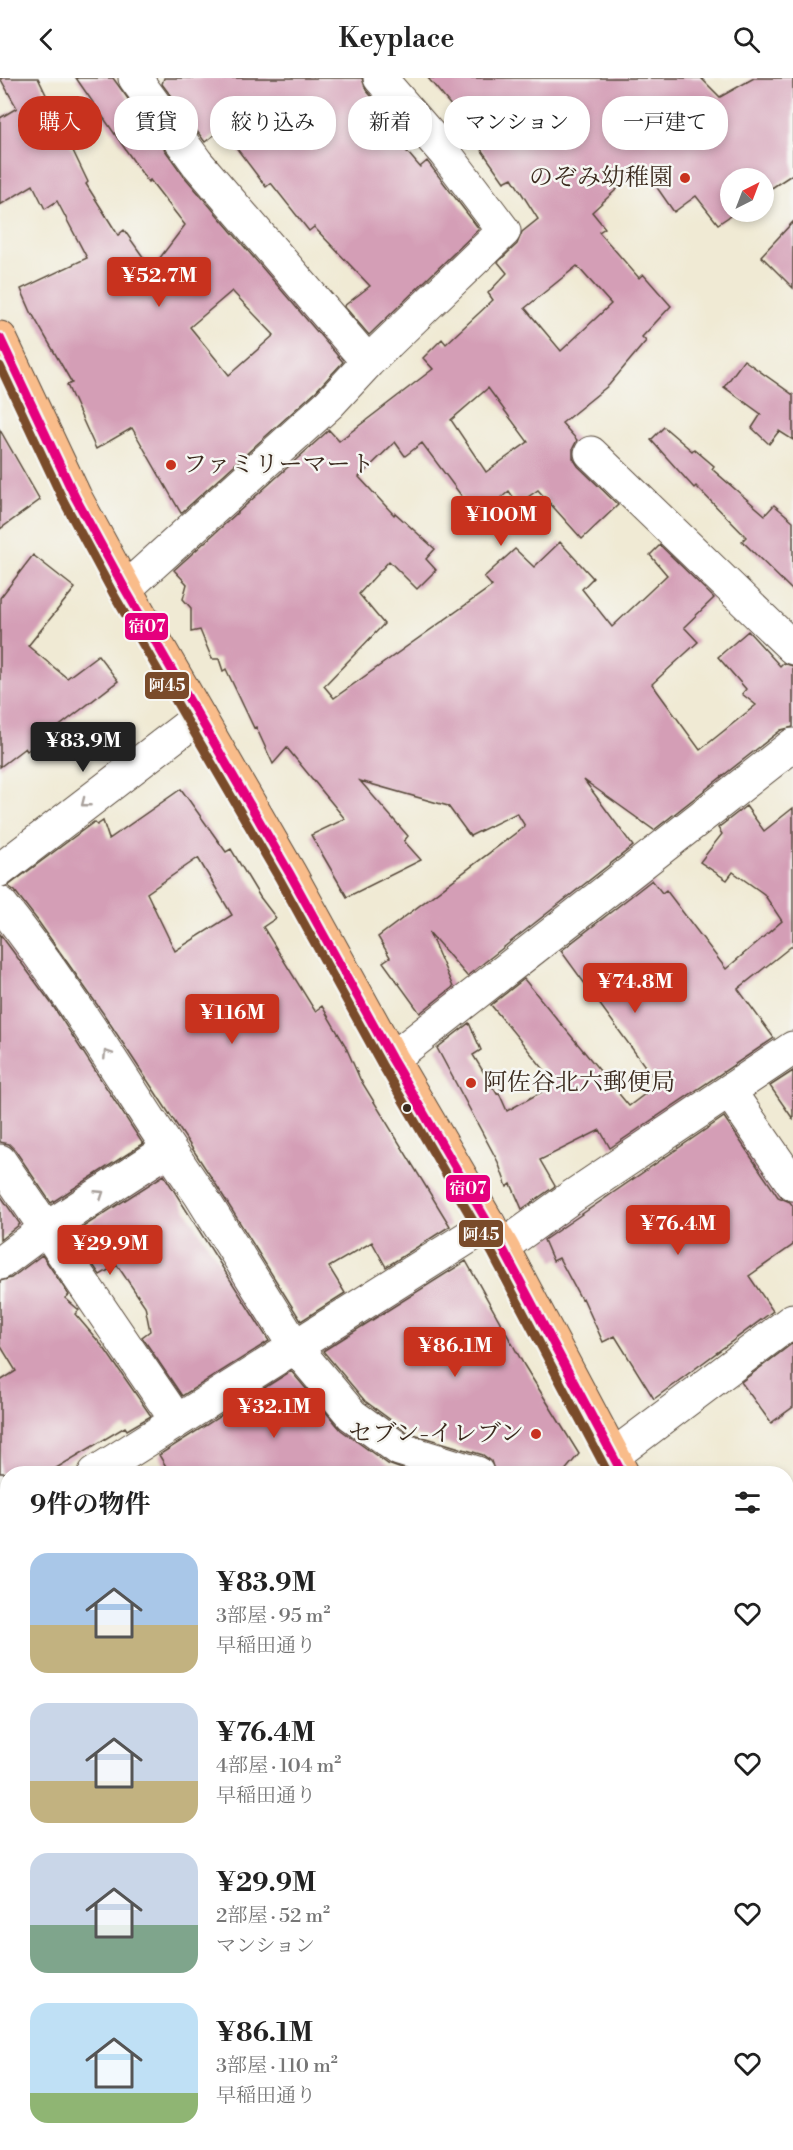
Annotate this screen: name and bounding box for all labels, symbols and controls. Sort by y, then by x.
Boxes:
text: Keyplace [338,22,455,56]
icon: back [30,23,63,56]
icon: search [730,23,763,56]
chip: 購入 [18,96,102,150]
chip: 賃貸 [114,96,198,150]
chip: 絞り込み [210,96,336,150]
chip: 新着 [348,96,432,150]
chip: マンション [444,96,590,150]
chip: 一戸建て [602,96,728,150]
place label: のぞみ幼稚園 [529,163,673,193]
north arrow [720,168,774,222]
map controls [720,168,774,222]
marker: のぞみ幼稚園 [678,171,692,185]
pin: ¥52.7M [110,257,208,308]
text: ¥52.7M [121,264,197,289]
place label: ファミリーマート [183,450,375,480]
marker: ファミリーマート [164,458,178,472]
pin: ¥100M [459,496,543,547]
text: ¥100M [465,503,537,528]
line badge: 宿07 [124,612,169,641]
text: 宿07 [129,617,166,637]
line badge: 阿45 [144,671,190,700]
text: 阿45 [149,676,185,696]
pin: ¥83.9M [34,722,132,773]
text: ¥83.9M [45,729,121,754]
one-way arrow [81,796,92,807]
pin: ¥74.8M [586,963,684,1014]
text: ¥74.8M [597,970,673,995]
pin: ¥116M [190,994,274,1045]
text: ¥116M [199,1001,265,1026]
one-way arrow [103,1050,114,1061]
place label: 阿佐谷北六郵便局 [483,1068,675,1098]
marker: 阿佐谷北六郵便局 [464,1076,478,1090]
unlabelled marker [401,1102,413,1114]
line badge: 宿07 [445,1174,491,1203]
text: 宿07 [450,1179,487,1199]
one-way arrow [93,1190,104,1201]
pin: ¥76.4M [629,1205,727,1256]
text: ¥76.4M [640,1212,716,1237]
line badge: 阿45 [458,1219,504,1248]
pin: ¥29.9M [61,1225,159,1276]
text: 阿45 [463,1225,499,1245]
text: ¥29.9M [71,1232,149,1257]
pin: ¥86.1M [406,1327,504,1378]
text: ¥86.1M [418,1334,492,1359]
pin: ¥32.1M [225,1388,323,1439]
text: ¥32.1M [237,1395,311,1420]
place label: セブン-イレブン [348,1419,524,1449]
marker: セブン-イレブン [529,1427,543,1441]
icon: filters [731,1486,764,1519]
text: 9件の物件 [30,1489,150,1521]
text: ¥83.9M [216,1567,316,1599]
icon: home [78,1577,150,1649]
icon: heart [731,1597,764,1630]
text: 3部屋 · 95 m² [216,1604,330,1629]
text: 早稲田通り [216,1634,316,1659]
text: ¥76.4M [216,1717,315,1749]
icon: home [78,1727,150,1799]
icon: heart [731,1747,764,1780]
text: 4部屋 · 104 m² [216,1754,341,1779]
text: 早稲田通り [216,1784,316,1809]
text: ¥29.9M [216,1867,316,1899]
icon: home [78,1877,150,1949]
icon: heart [731,1897,764,1930]
text: 2部屋 · 52 m² [216,1904,330,1929]
text: マンション [216,1934,315,1959]
text: ¥86.1M [216,2017,313,2049]
icon: home [78,2027,150,2099]
icon: heart [731,2047,764,2080]
text: 3部屋 · 110 m² [216,2054,338,2079]
text: 早稲田通り [216,2084,316,2109]

